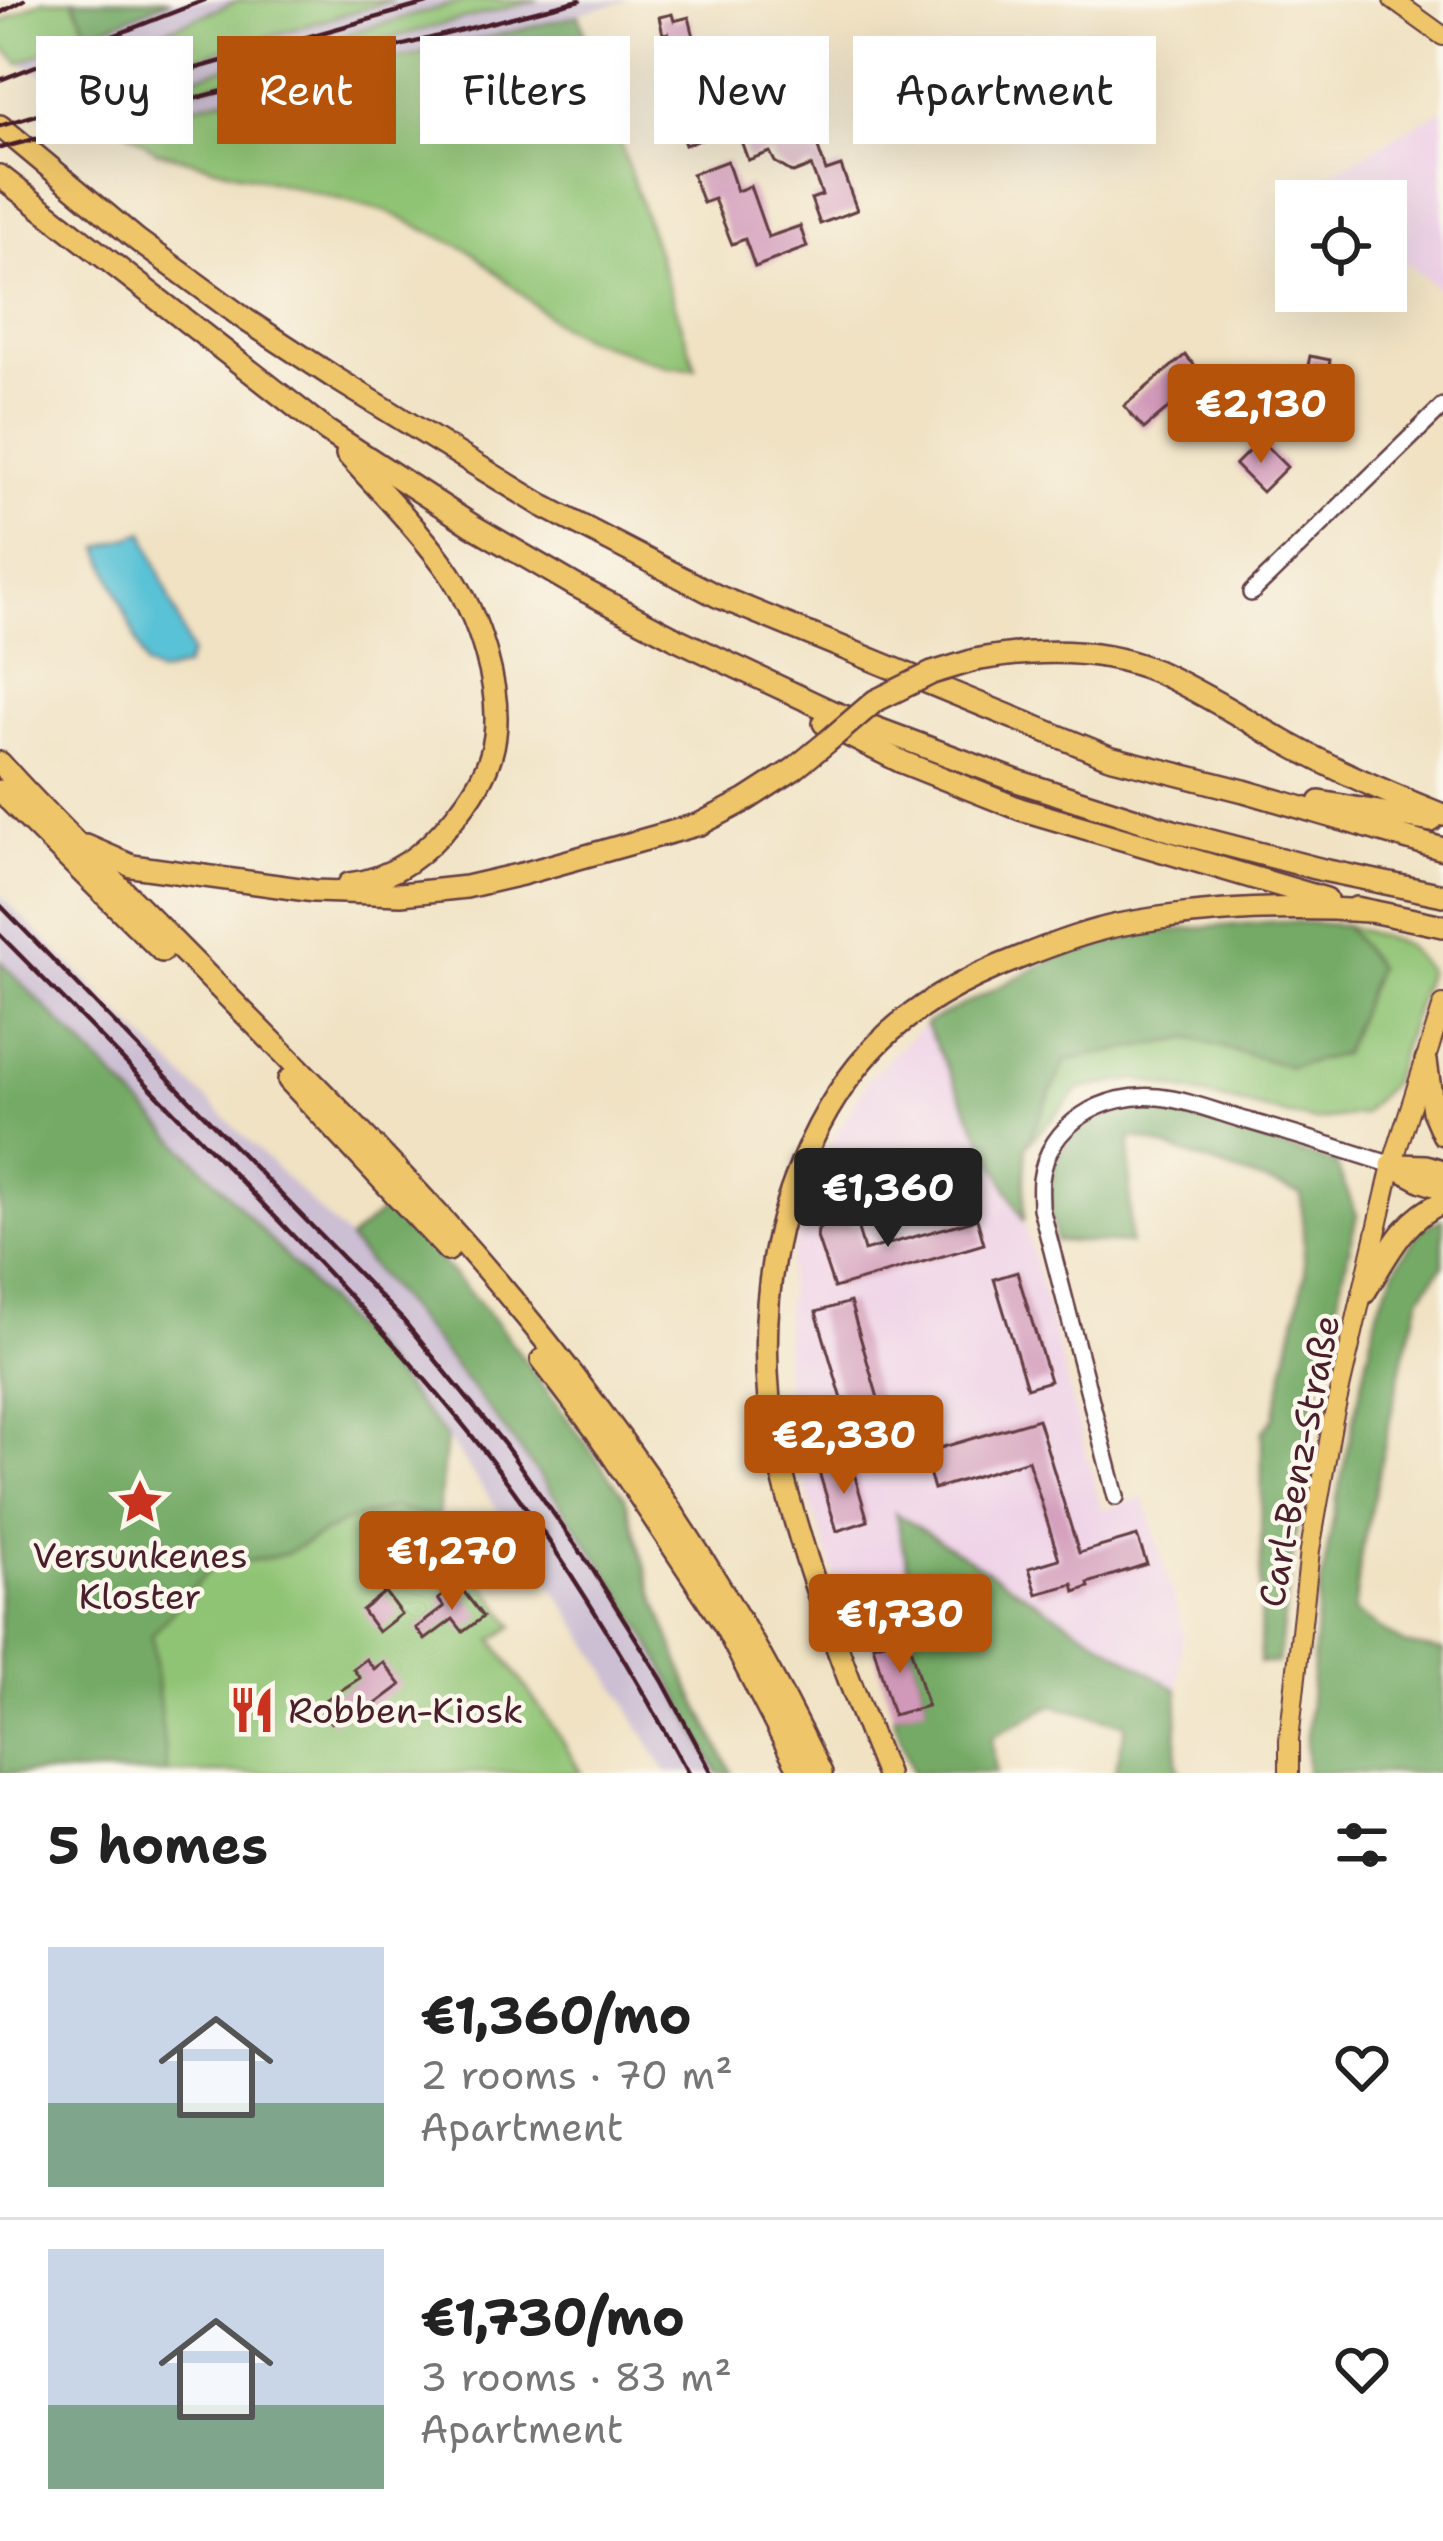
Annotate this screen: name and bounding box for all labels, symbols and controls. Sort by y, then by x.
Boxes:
chip: Buy [36,36,193,144]
chip: Rent [217,36,396,144]
chip: Filters [420,36,630,144]
chip: New [654,36,829,144]
chip: Apartment [853,36,1156,144]
map controls [1275,180,1407,312]
button: locate [1275,180,1407,312]
pin: €2,130 [1163,364,1359,466]
text: €2,130 [1195,377,1327,429]
pin: €1,360 [790,1148,986,1250]
text: €1,360 [821,1161,955,1213]
street label: Carl-Benz-Straße [1247,1311,1351,1611]
pin: €2,330 [746,1395,942,1497]
text: €2,330 [771,1408,917,1460]
place icon: Versunkenes Kloster [115,1477,165,1527]
pin: €1,270 [354,1511,550,1613]
text: €1,270 [386,1524,518,1576]
place label: Versunkenes Kloster [32,1531,248,1621]
pin: €1,730 [802,1574,998,1676]
text: €1,730 [836,1587,964,1639]
restaurant icon: Robben-Kiosk [227,1685,277,1735]
place label: Robben-Kiosk [288,1686,524,1735]
text: 5 homes [48,1811,268,1879]
icon: filters [1329,1812,1395,1878]
text: €1,360/mo [420,1981,692,2049]
icon: home [144,1995,288,2139]
icon: heart [1329,2034,1395,2100]
text: 2 rooms · 70 m² [420,2049,733,2101]
text: Apartment [420,2101,623,2153]
text: €1,730/mo [420,2283,685,2351]
icon: home [144,2297,288,2441]
icon: heart [1329,2336,1395,2402]
text: 3 rooms · 83 m² [420,2351,732,2403]
text: Apartment [420,2403,623,2455]

